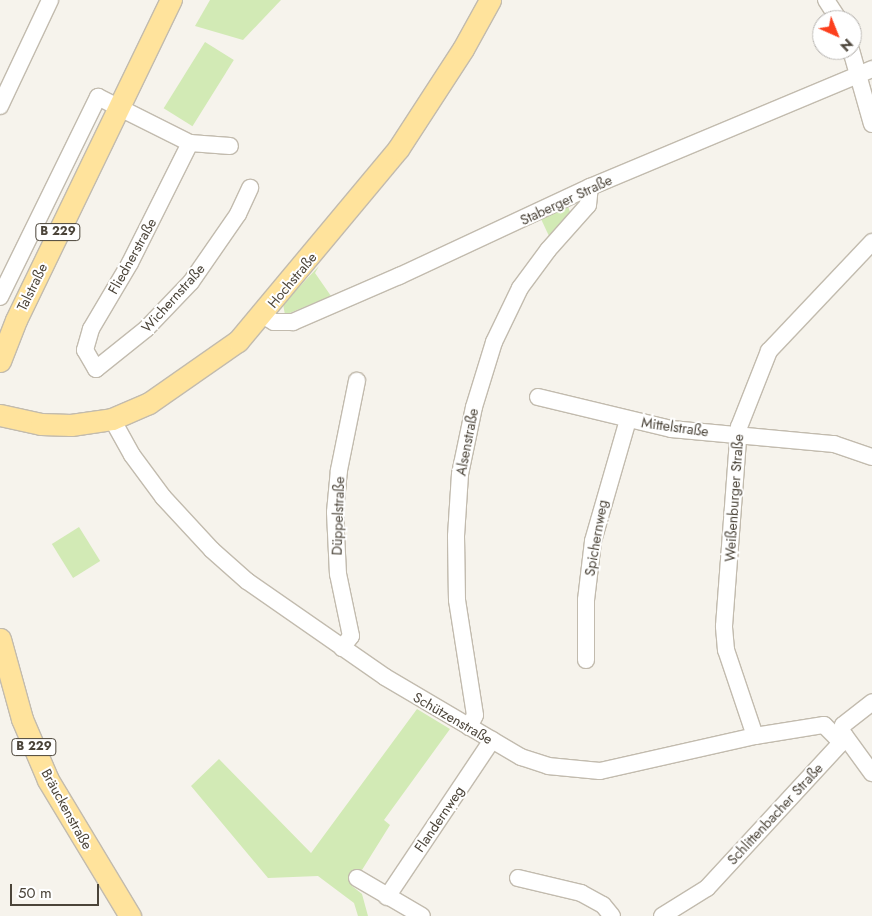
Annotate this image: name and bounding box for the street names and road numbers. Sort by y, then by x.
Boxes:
street label: Staberger Straße [517,171,615,229]
street label: Fliednerstraße [104,215,160,297]
road number: B 229 [34,222,82,242]
street label: Hochstraße [264,249,320,311]
street label: Wichernstraße [138,260,208,336]
street label: Talstraße [13,261,51,313]
street label: Alsenstraße [452,407,482,477]
street label: Mittelstraße [640,414,710,440]
street label: Weißenburger Straße [721,434,747,562]
street label: Düppelstraße [328,476,348,556]
street label: Spichernweg [581,499,611,577]
street label: Schützenstraße [410,689,496,747]
road number: B 229 [10,738,58,756]
street label: Schlittenbacher Straße [724,760,826,868]
street label: Bräuckenstraße [38,766,96,852]
street label: Flandernweg [411,783,467,855]

